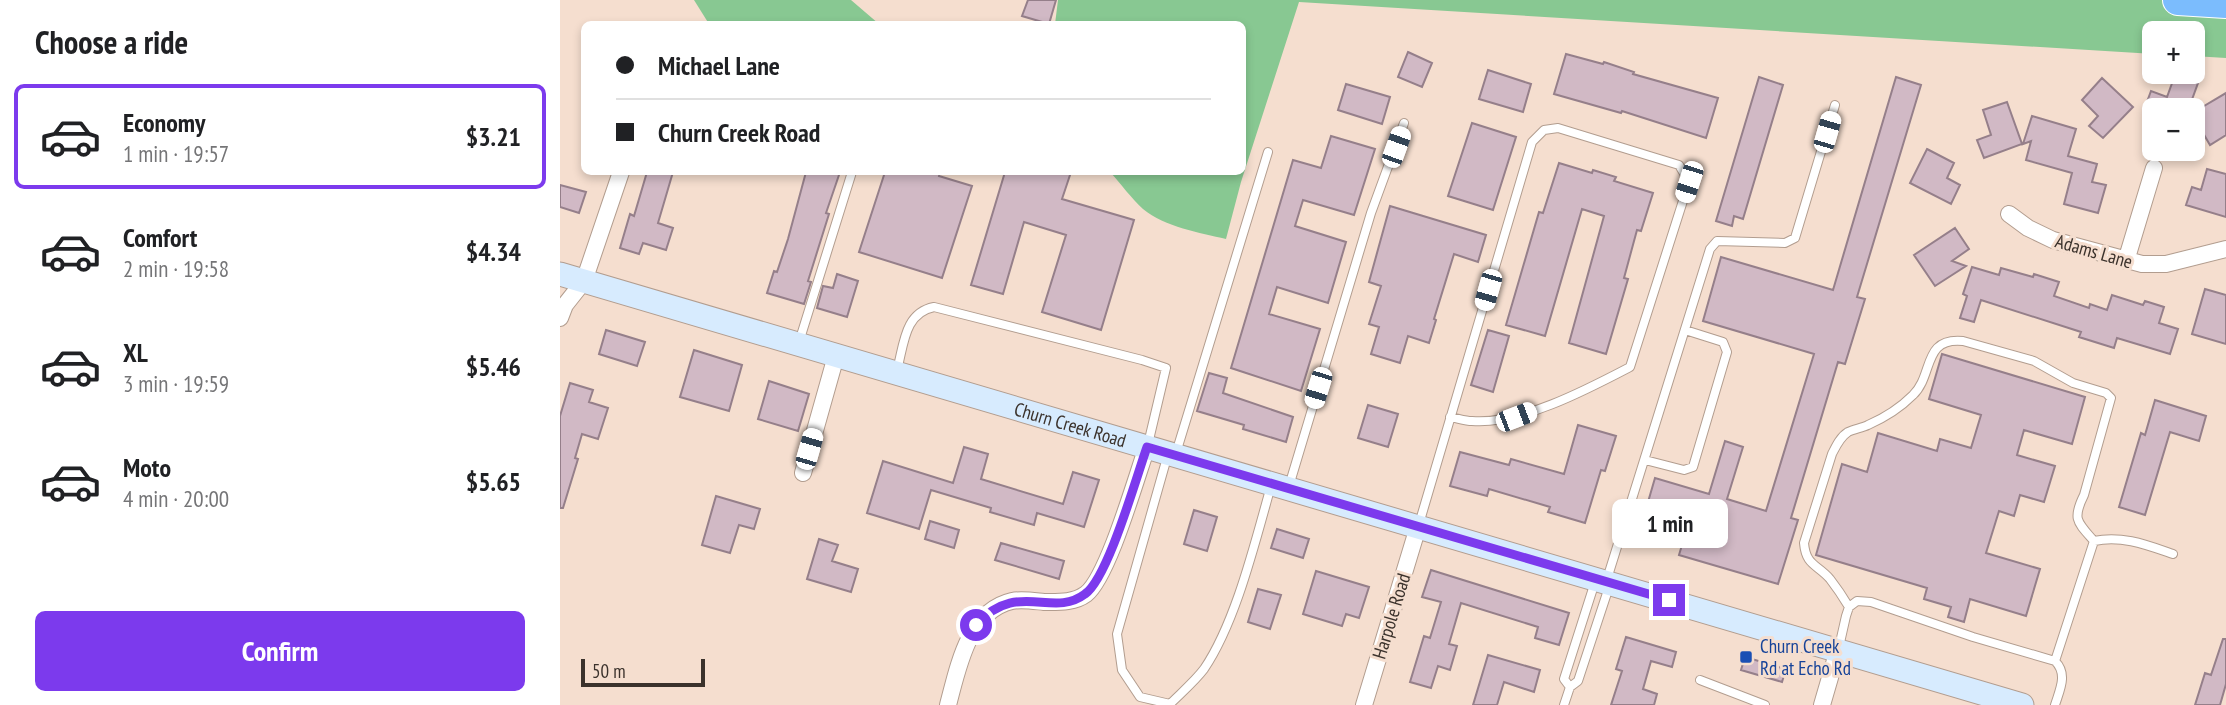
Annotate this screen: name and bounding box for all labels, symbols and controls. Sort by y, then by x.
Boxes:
text: Choose a ride [35,21,188,63]
map controls [2142,21,2205,161]
button: + [2142,21,2205,84]
text: Michael Lane [658,49,780,82]
button: − [2142,98,2205,161]
icon: car [39,105,102,168]
text: Economy [123,106,205,139]
car [1812,109,1843,155]
text: Churn Creek Road [658,116,820,149]
text: $3.21 [466,120,521,153]
car [1379,124,1414,170]
text: 1 min · 19:57 [123,139,229,168]
car [1673,159,1706,205]
icon: car [39,220,102,283]
text: Comfort [123,221,197,254]
street label: Adams Lane [2053,229,2135,273]
text: $4.34 [466,235,521,268]
text: 2 min · 19:58 [123,254,229,283]
car [1473,267,1504,313]
icon: car [39,335,102,398]
text: XL [123,336,148,369]
text: $5.46 [466,350,521,383]
car [1302,365,1335,411]
text: 3 min · 19:59 [123,369,229,398]
street label: Churn Creek Road [1011,397,1129,452]
car [1493,400,1540,434]
car [794,426,825,472]
icon: car [39,450,102,513]
text: Moto [123,451,171,484]
text: $5.65 [466,465,521,498]
text: 4 min · 20:00 [123,484,229,513]
callout: 1 min [1611,498,1727,548]
text: 1 min [1647,509,1693,538]
street label: Harpole Road [1367,570,1415,662]
route end [1653,584,1685,616]
route start [960,609,992,641]
button: Confirm [35,611,525,691]
place label: Churn Creek Rd at Echo Rd [1760,634,1851,680]
marker: Churn Creek Rd at Echo Rd [1738,649,1754,665]
scale bar [581,656,705,688]
text: 50 m [592,659,626,683]

